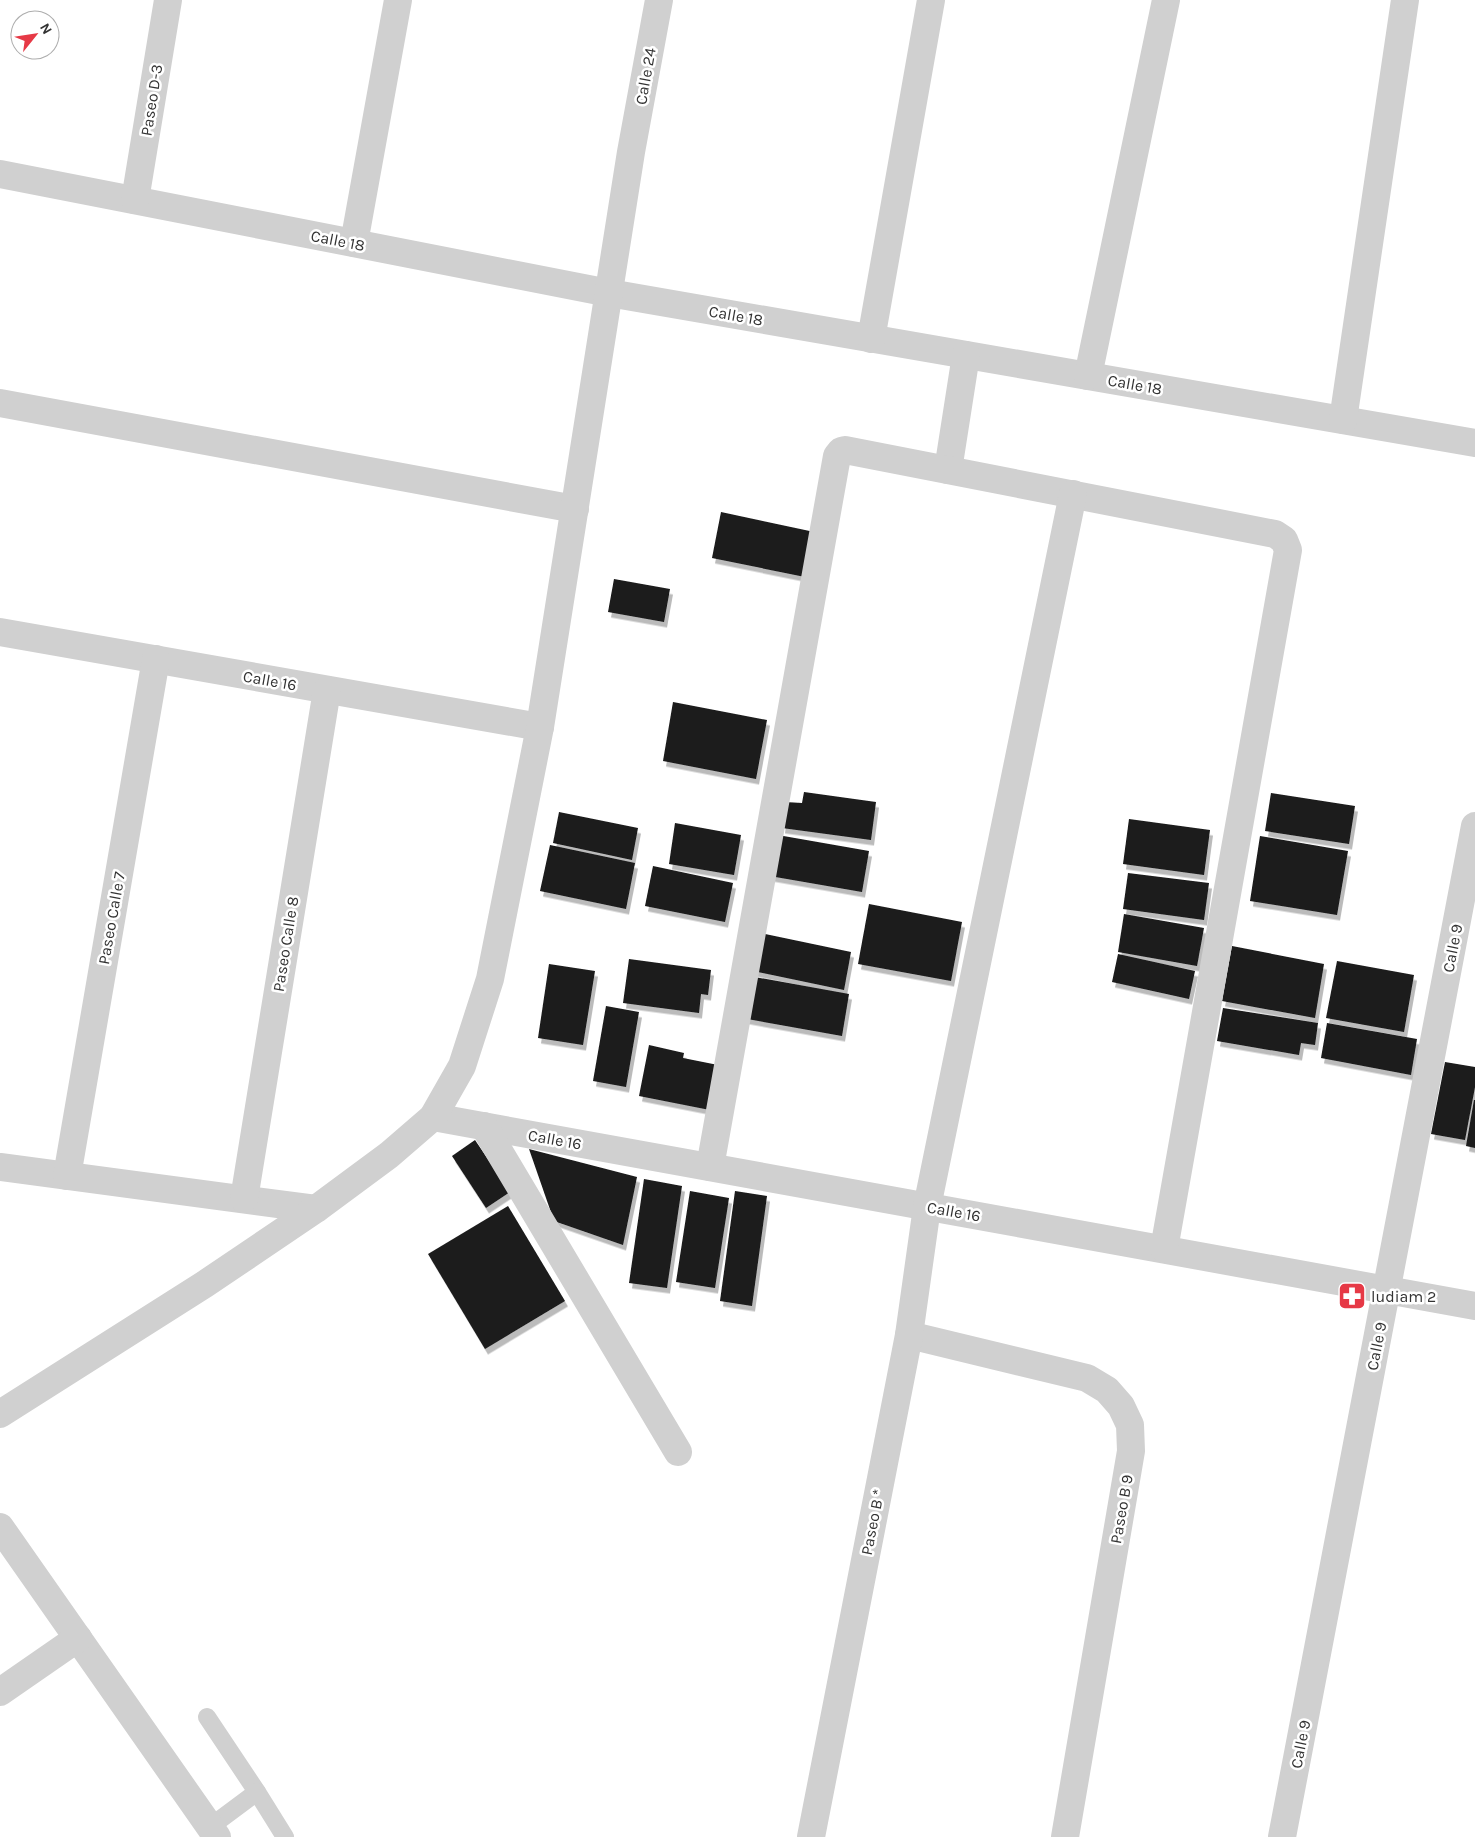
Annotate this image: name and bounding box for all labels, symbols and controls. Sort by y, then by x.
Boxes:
north arrow [10,10,60,60]
text: N [36,20,56,37]
street label: Calle 24 [631,46,660,106]
street label: Paseo D-3 [136,63,167,137]
street label: Calle 18 [309,226,367,255]
street label: Calle 18 [707,301,765,330]
street label: Calle 18 [1106,370,1164,399]
street label: Calle 16 [242,666,298,695]
street label: Paseo Calle 7 [94,870,129,966]
street label: Paseo Calle 8 [269,895,302,993]
street label: Calle 9 [1439,922,1466,974]
street label: Calle 16 [527,1125,583,1154]
street label: Calle 16 [926,1197,982,1226]
pharmacy icon: ludiam 2 [1337,1281,1367,1311]
place label: ludiam 2 [1371,1287,1436,1306]
street label: Calle 9 [1363,1320,1390,1372]
street label: Paseo B 9 [1106,1473,1137,1545]
street label: Paseo B * [857,1487,888,1557]
street label: Calle 9 [1287,1718,1314,1770]

